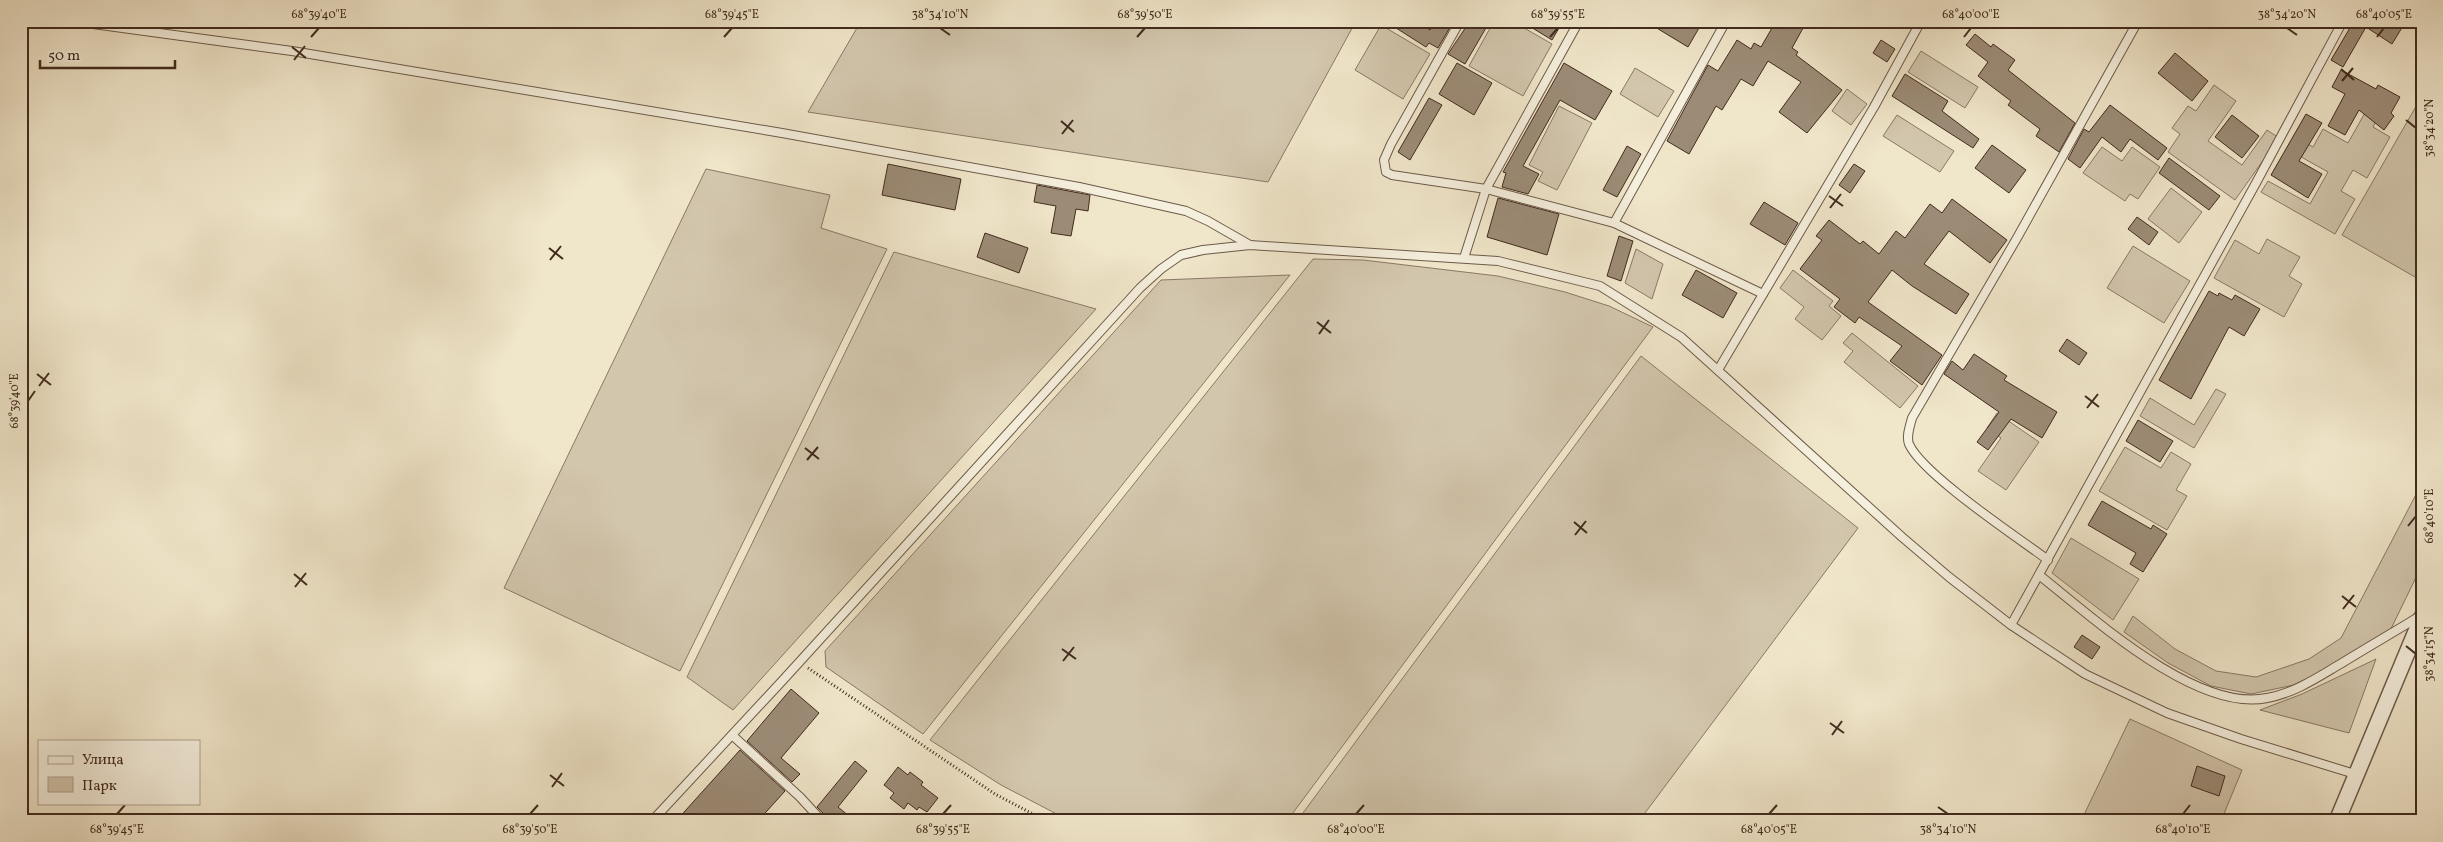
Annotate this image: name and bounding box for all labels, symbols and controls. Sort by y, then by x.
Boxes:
text: 68°39'40"E [291,7,347,23]
text: 68°39'45"E [705,7,759,23]
text: 38°34'10"N [912,7,968,23]
text: 68°39'50"E [1118,7,1172,23]
text: 68°39'55"E [1531,7,1585,23]
text: 68°40'00"E [1942,7,2000,23]
text: 38°34'20"N [2258,7,2316,23]
text: 68°40'05"E [2356,7,2412,23]
scale bar [40,38,175,70]
text: 50 m [48,46,80,67]
text: 38°34'20"N [2422,99,2438,157]
text: 68°39'40"E [7,373,23,429]
text: 68°40'10"E [2422,489,2438,543]
text: 38°34'15"N [2422,626,2438,682]
legend [38,740,200,804]
text: Улица [82,750,124,771]
text: Парк [82,776,117,797]
text: 68°39'45"E [90,822,144,838]
text: 68°39'50"E [503,822,557,838]
text: 68°39'55"E [916,822,970,838]
text: 68°40'00"E [1327,822,1385,838]
text: 68°40'05"E [1741,822,1797,838]
text: 38°34'10"N [1920,822,1976,838]
text: 68°40'10"E [2156,822,2210,838]

